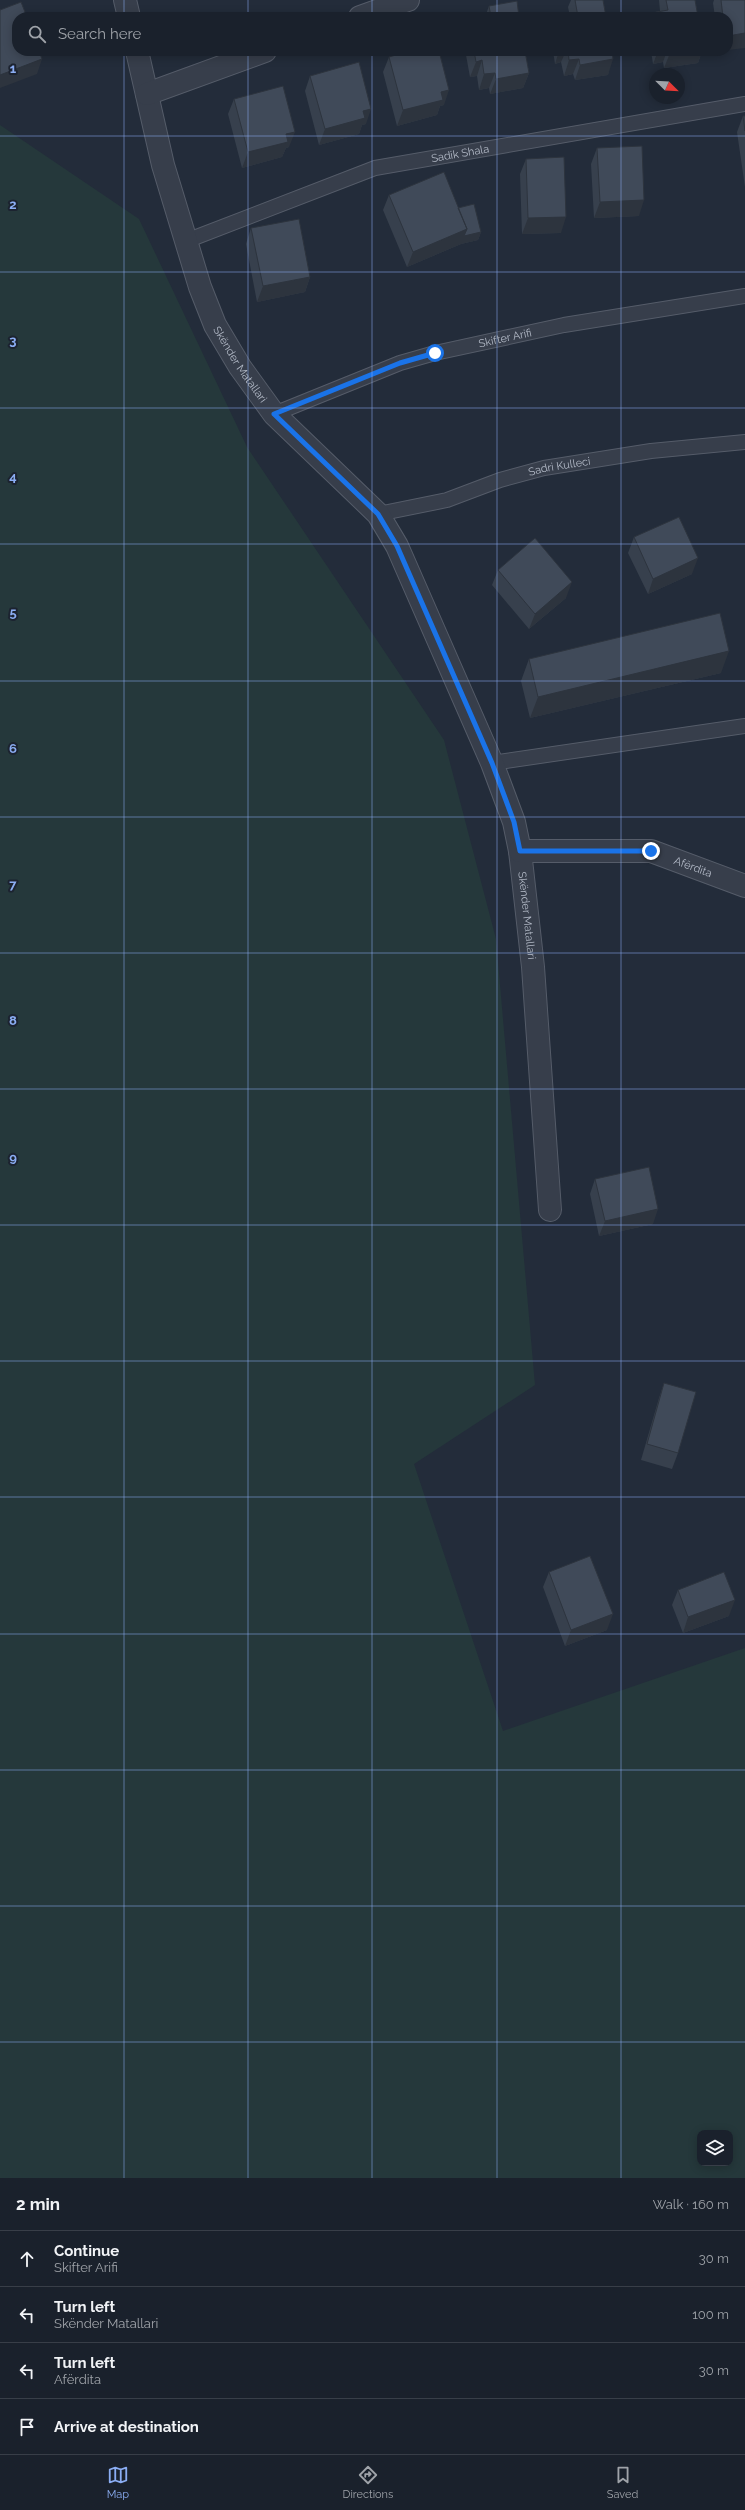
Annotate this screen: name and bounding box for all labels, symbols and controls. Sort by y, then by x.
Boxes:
search box [12,12,733,56]
icon: search [26,23,48,45]
text: Search here [58,25,141,43]
text: 1 [10,61,17,76]
north arrow [649,68,685,104]
street label: Sadik Shala [430,142,490,165]
text: 2 [9,197,17,212]
street label: Skënder Matallari [210,324,270,405]
street label: Skifter Arifi [477,326,533,350]
text: 3 [9,333,17,348]
route start [426,344,444,362]
street label: Sadri Kulleci [527,455,591,479]
text: 4 [9,469,17,484]
text: 5 [9,605,17,620]
text: 6 [9,741,17,756]
route end [642,842,660,860]
street label: Afërdita [672,854,714,880]
street label: Skënder Matallari [515,871,538,960]
text: 7 [9,877,17,892]
text: 8 [9,1013,17,1028]
text: 9 [9,1150,17,1165]
map controls [697,2130,733,2166]
button: layers [697,2130,733,2166]
text: 2 min [16,2194,60,2214]
text: Walk · 160 m [653,2197,729,2212]
text: Continue [54,2242,119,2260]
icon: ahead [16,2248,38,2270]
text: 30 m [699,2251,729,2266]
text: Skifter Arifi [54,2260,118,2275]
text: Turn left [54,2298,115,2316]
icon: left [16,2304,38,2326]
text: 100 m [692,2307,729,2322]
text: Skënder Matallari [54,2316,158,2331]
text: Turn left [54,2354,115,2372]
icon: left [16,2360,38,2382]
text: 30 m [699,2363,729,2378]
text: Afërdita [54,2372,101,2387]
icon: arrive [16,2416,38,2438]
text: Arrive at destination [54,2418,199,2436]
tab: Map [107,2464,129,2501]
tab: Directions [343,2464,393,2501]
tab: Saved [607,2464,638,2501]

